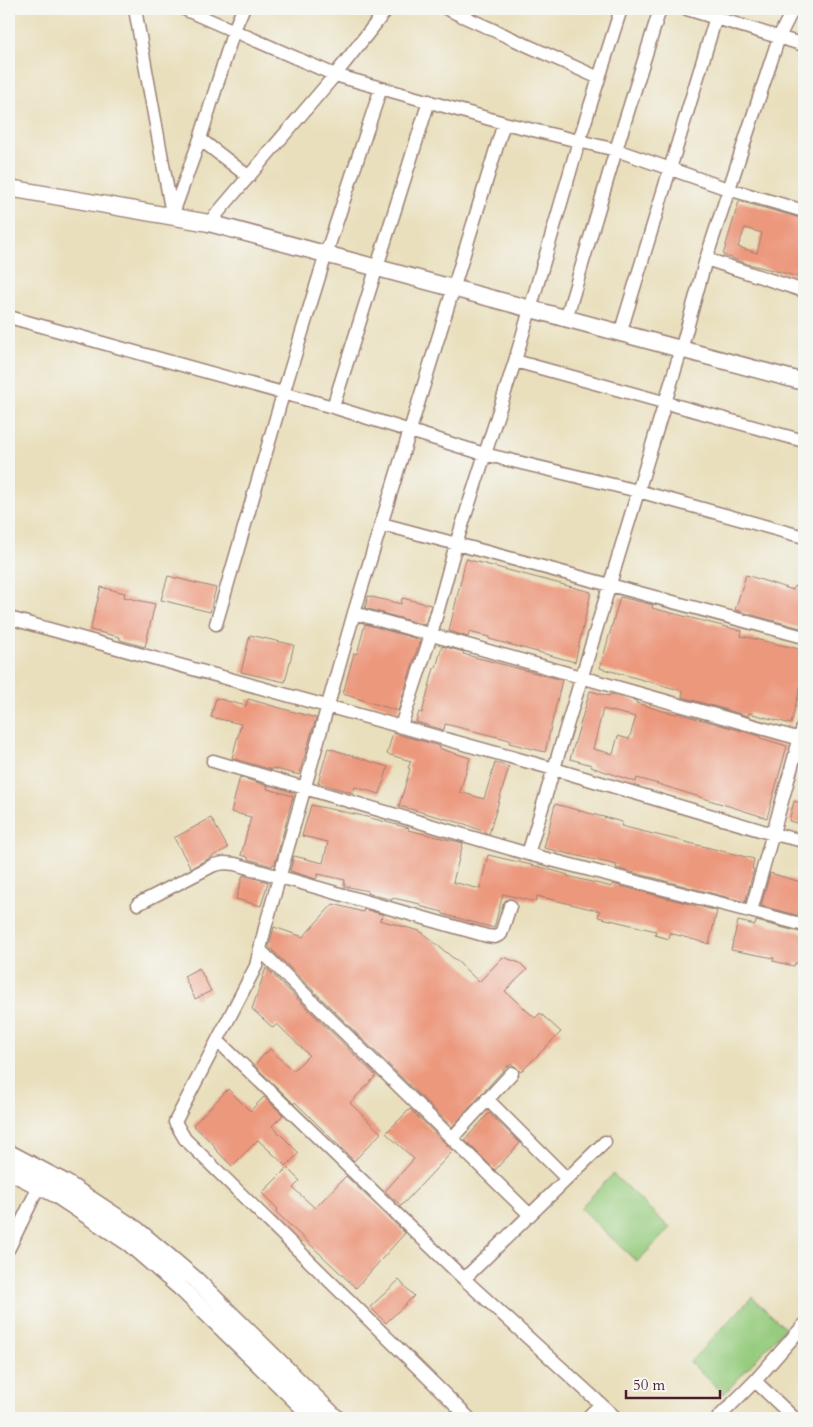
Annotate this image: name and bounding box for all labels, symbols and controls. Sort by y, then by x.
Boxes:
scale bar [626,1367,719,1399]
text: 50 m [633,1375,665,1395]

